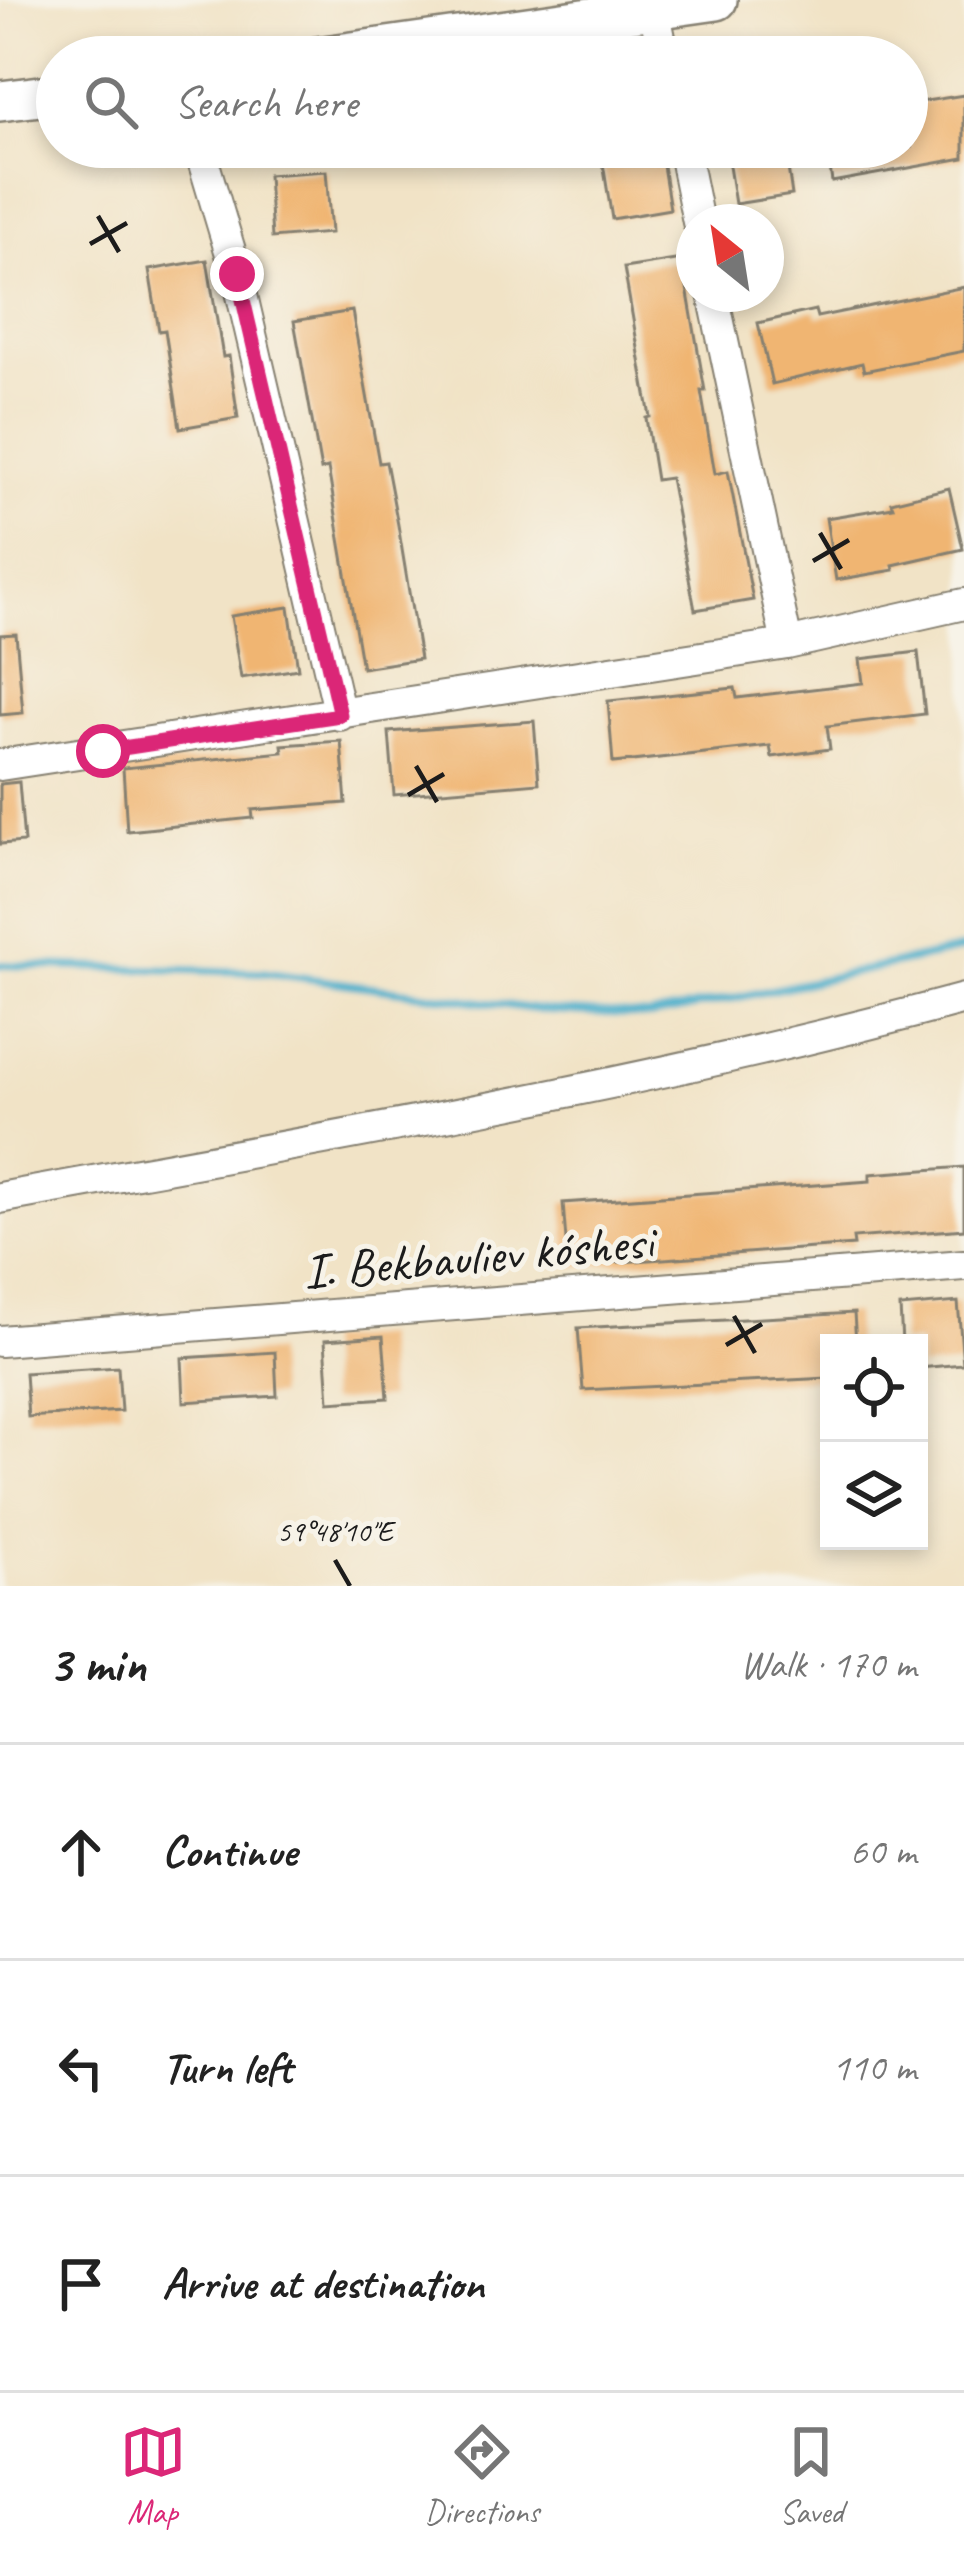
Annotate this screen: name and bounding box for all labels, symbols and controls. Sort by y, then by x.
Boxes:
search box [36,36,928,168]
icon: search [78,69,144,135]
text: Search here [174,74,357,131]
north arrow [676,204,784,312]
route end [210,247,264,301]
route start [76,724,130,778]
street label: I. Bekbauliev kóshesi [301,1208,661,1303]
map controls [820,1334,928,1550]
button: locate [820,1334,928,1442]
button: layers [820,1442,928,1550]
text: 59°48'10"E [277,1512,397,1550]
text: 3 min [48,1632,146,1696]
text: Walk · 170 m [740,1640,916,1689]
icon: ahead [48,1819,114,1885]
text: Continue [162,1823,296,1880]
text: 60 m [850,1827,916,1876]
icon: left [48,2035,114,2101]
text: Turn left [162,2039,292,2096]
text: 110 m [832,2043,916,2092]
icon: arrive [48,2251,114,2317]
text: Arrive at destination [162,2255,484,2312]
tab: Map [120,2419,186,2533]
tab: Directions [425,2419,539,2533]
tab: Saved [778,2419,844,2533]

